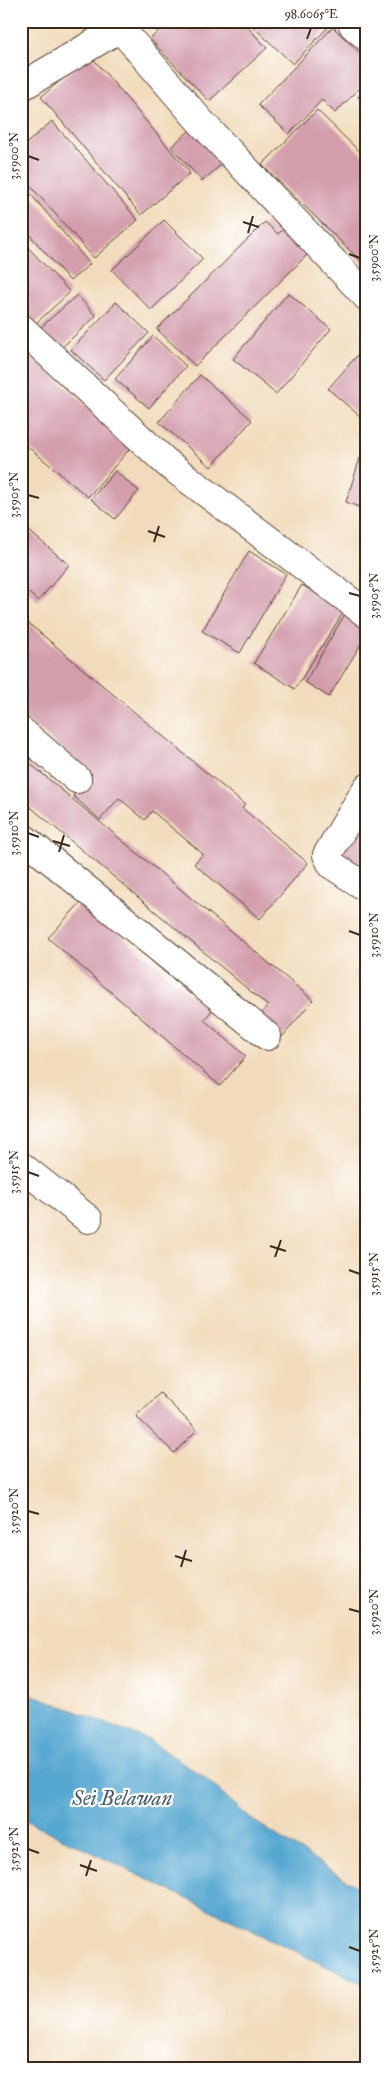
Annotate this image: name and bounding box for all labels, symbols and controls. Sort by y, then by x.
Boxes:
text: 98.6065°E [284,7,338,21]
text: 3.5900°N [7,132,21,180]
text: 3.5900°N [367,234,381,282]
text: 3.5905°N [7,472,21,518]
text: 3.5905°N [367,573,381,619]
text: 3.5910°N [7,810,21,856]
text: 3.5910°N [367,912,381,958]
text: 3.5915°N [7,1150,21,1194]
text: 3.5915°N [367,1252,381,1296]
text: 3.5920°N [7,1488,21,1534]
text: 3.5920°N [367,1589,381,1635]
water label: Sei Belawan [71,1786,172,1810]
text: 3.5925°N [7,1826,21,1872]
text: 3.5925°N [367,1928,381,1974]

